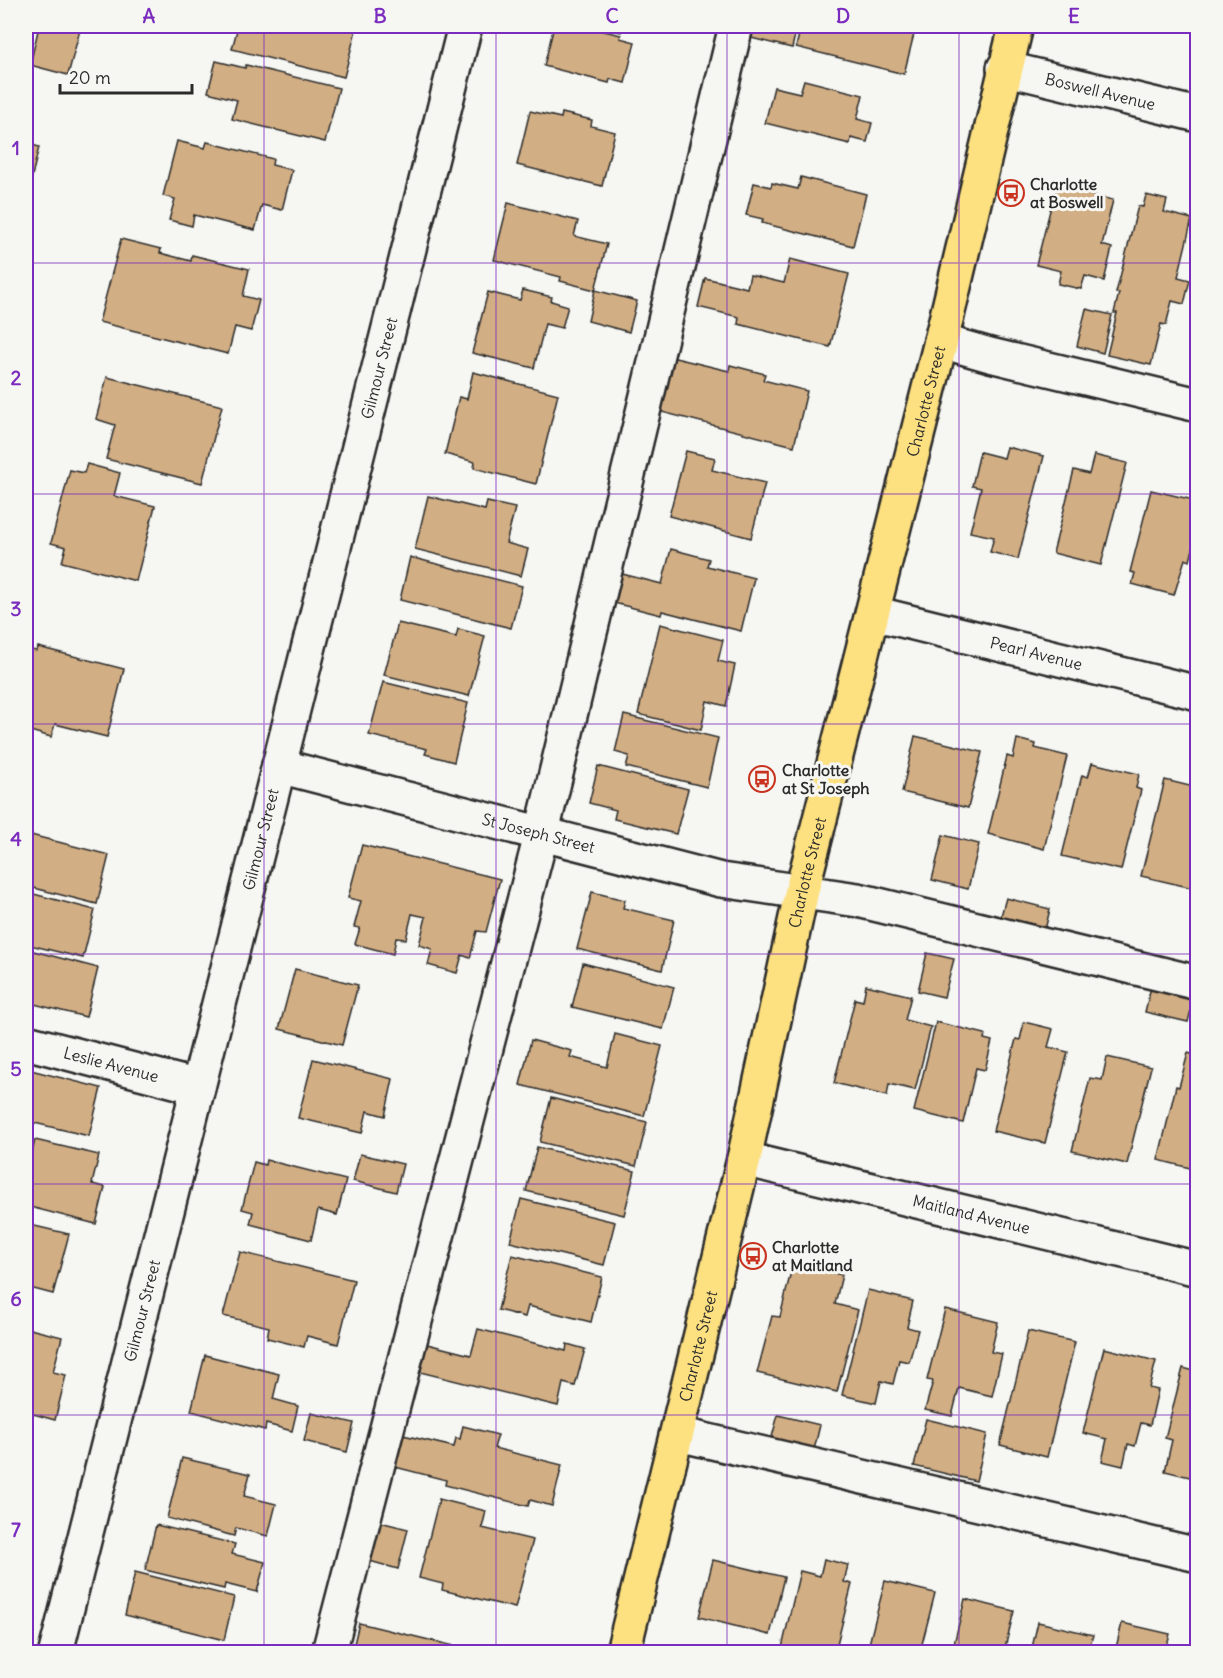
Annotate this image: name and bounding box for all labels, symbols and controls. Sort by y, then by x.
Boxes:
text: A [143,3,156,28]
text: B [373,3,387,28]
text: C [605,3,619,28]
text: D [836,3,850,28]
text: E [1068,3,1080,28]
scale bar [60,57,192,95]
text: 20 m [69,66,111,89]
street label: Boswell Avenue [1043,68,1157,114]
text: 1 [12,135,20,160]
place label: Charlotte at Boswell [1030,174,1103,212]
bus stop icon: Charlotte at Boswell [996,178,1026,208]
street label: Gilmour Street [357,314,402,421]
street label: Charlotte Street [902,343,950,459]
text: 2 [11,365,22,390]
text: 3 [10,596,22,621]
street label: Pearl Avenue [988,632,1084,674]
place label: Charlotte at St Joseph [782,760,870,799]
bus stop icon: Charlotte at St Joseph [747,764,777,794]
street label: Gilmour Street [238,786,283,892]
street label: St Joseph Street [480,809,598,857]
street label: Charlotte Street [784,814,830,930]
text: 4 [10,826,22,851]
street label: Leslie Avenue [61,1042,161,1086]
text: 5 [10,1056,22,1081]
street label: Maitland Avenue [911,1190,1032,1238]
place label: Charlotte at Maitland [772,1237,853,1275]
bus stop icon: Charlotte at Maitland [738,1241,768,1271]
street label: Gilmour Street [119,1257,164,1364]
text: 6 [10,1286,22,1311]
street label: Charlotte Street [675,1288,721,1404]
text: 7 [11,1517,21,1542]

